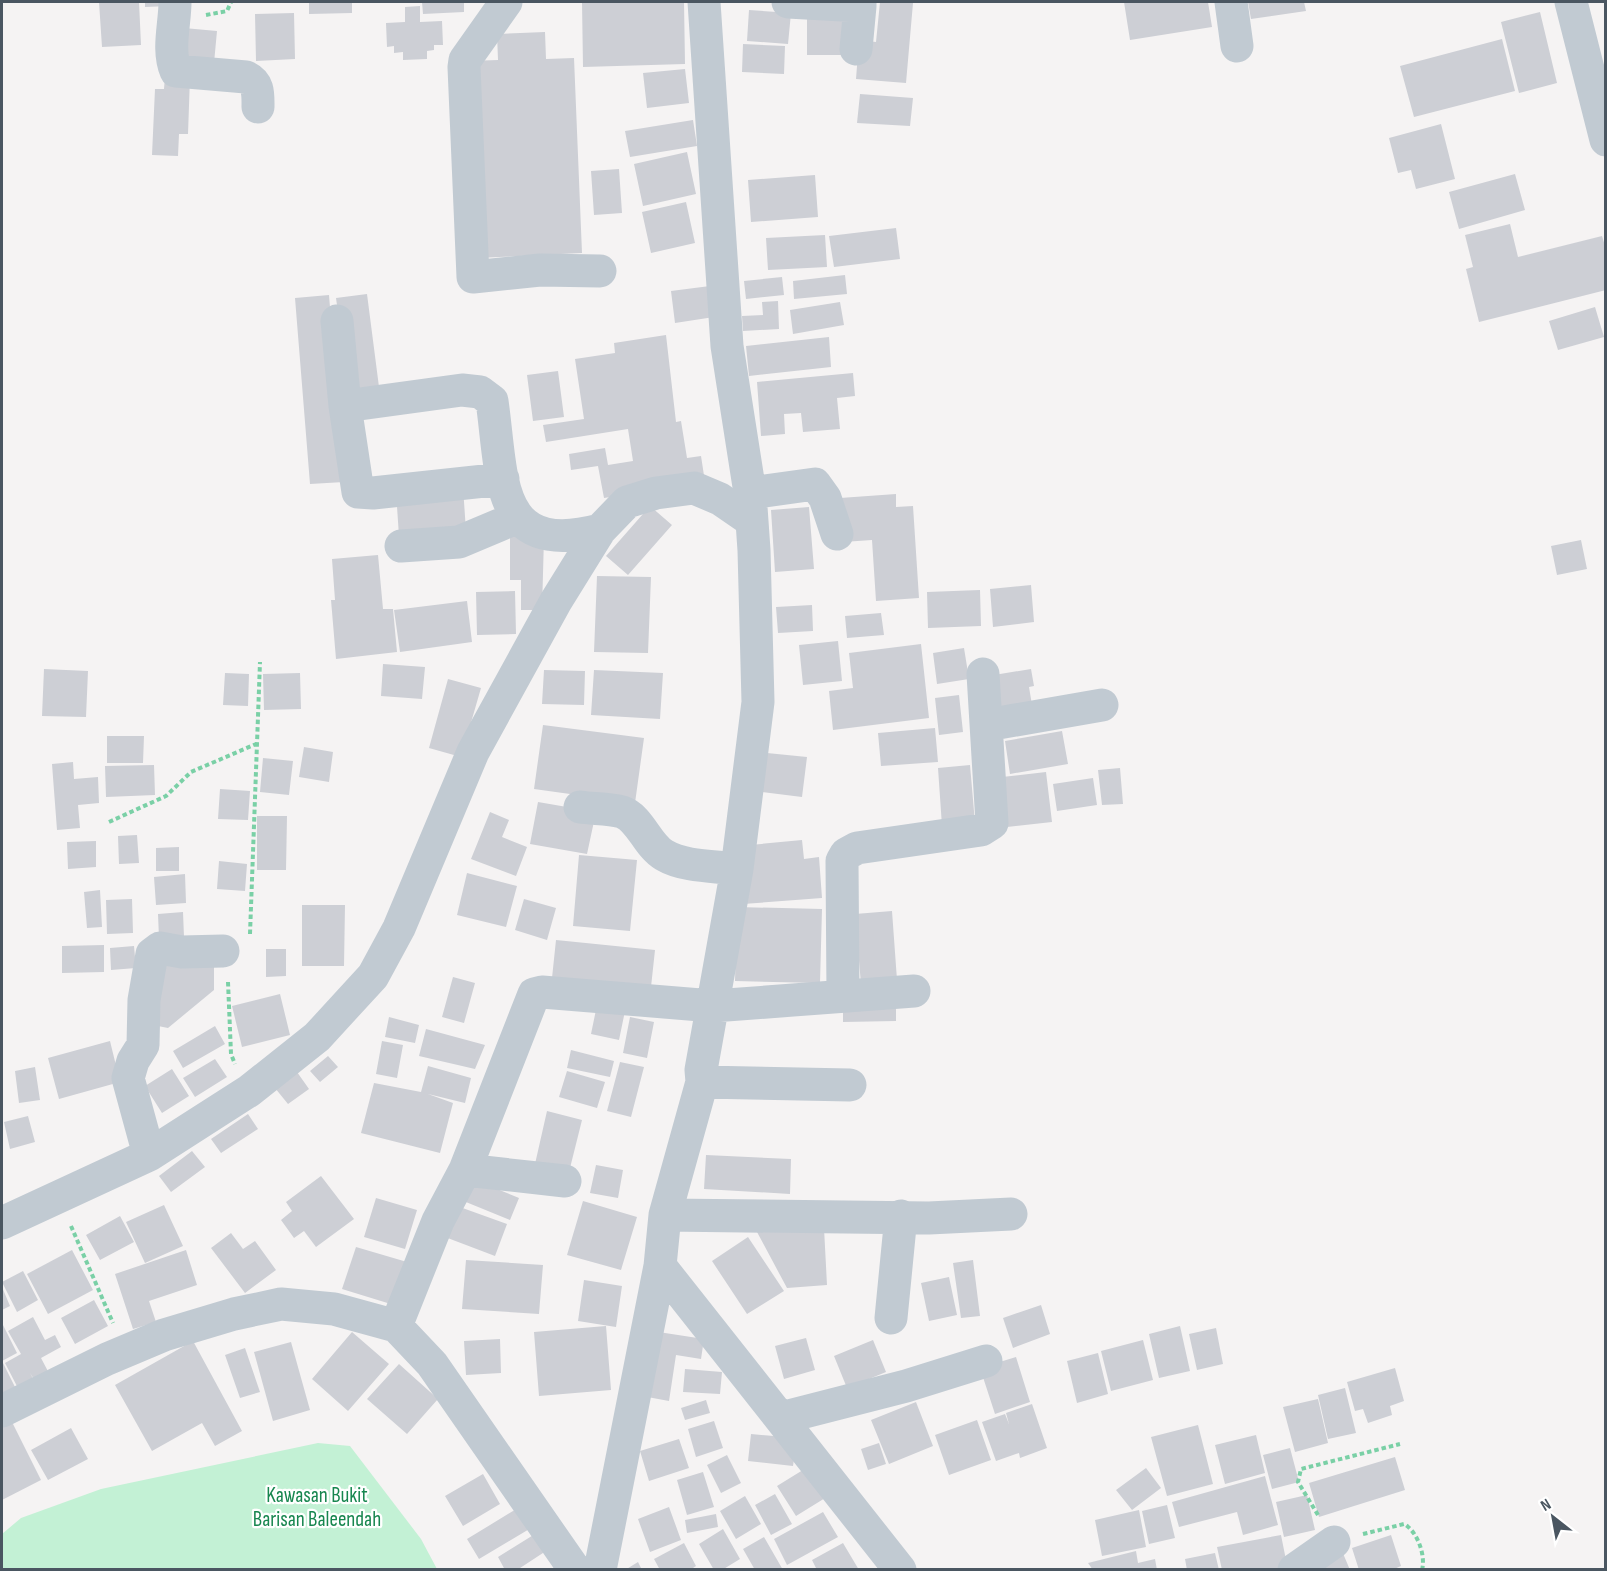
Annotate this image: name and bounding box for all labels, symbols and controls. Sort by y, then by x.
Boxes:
park label: Kawasan Bukit Barisan Baleendah [253,1483,381,1532]
north arrow [1523,1487,1583,1547]
text: N [1537,1495,1555,1516]

